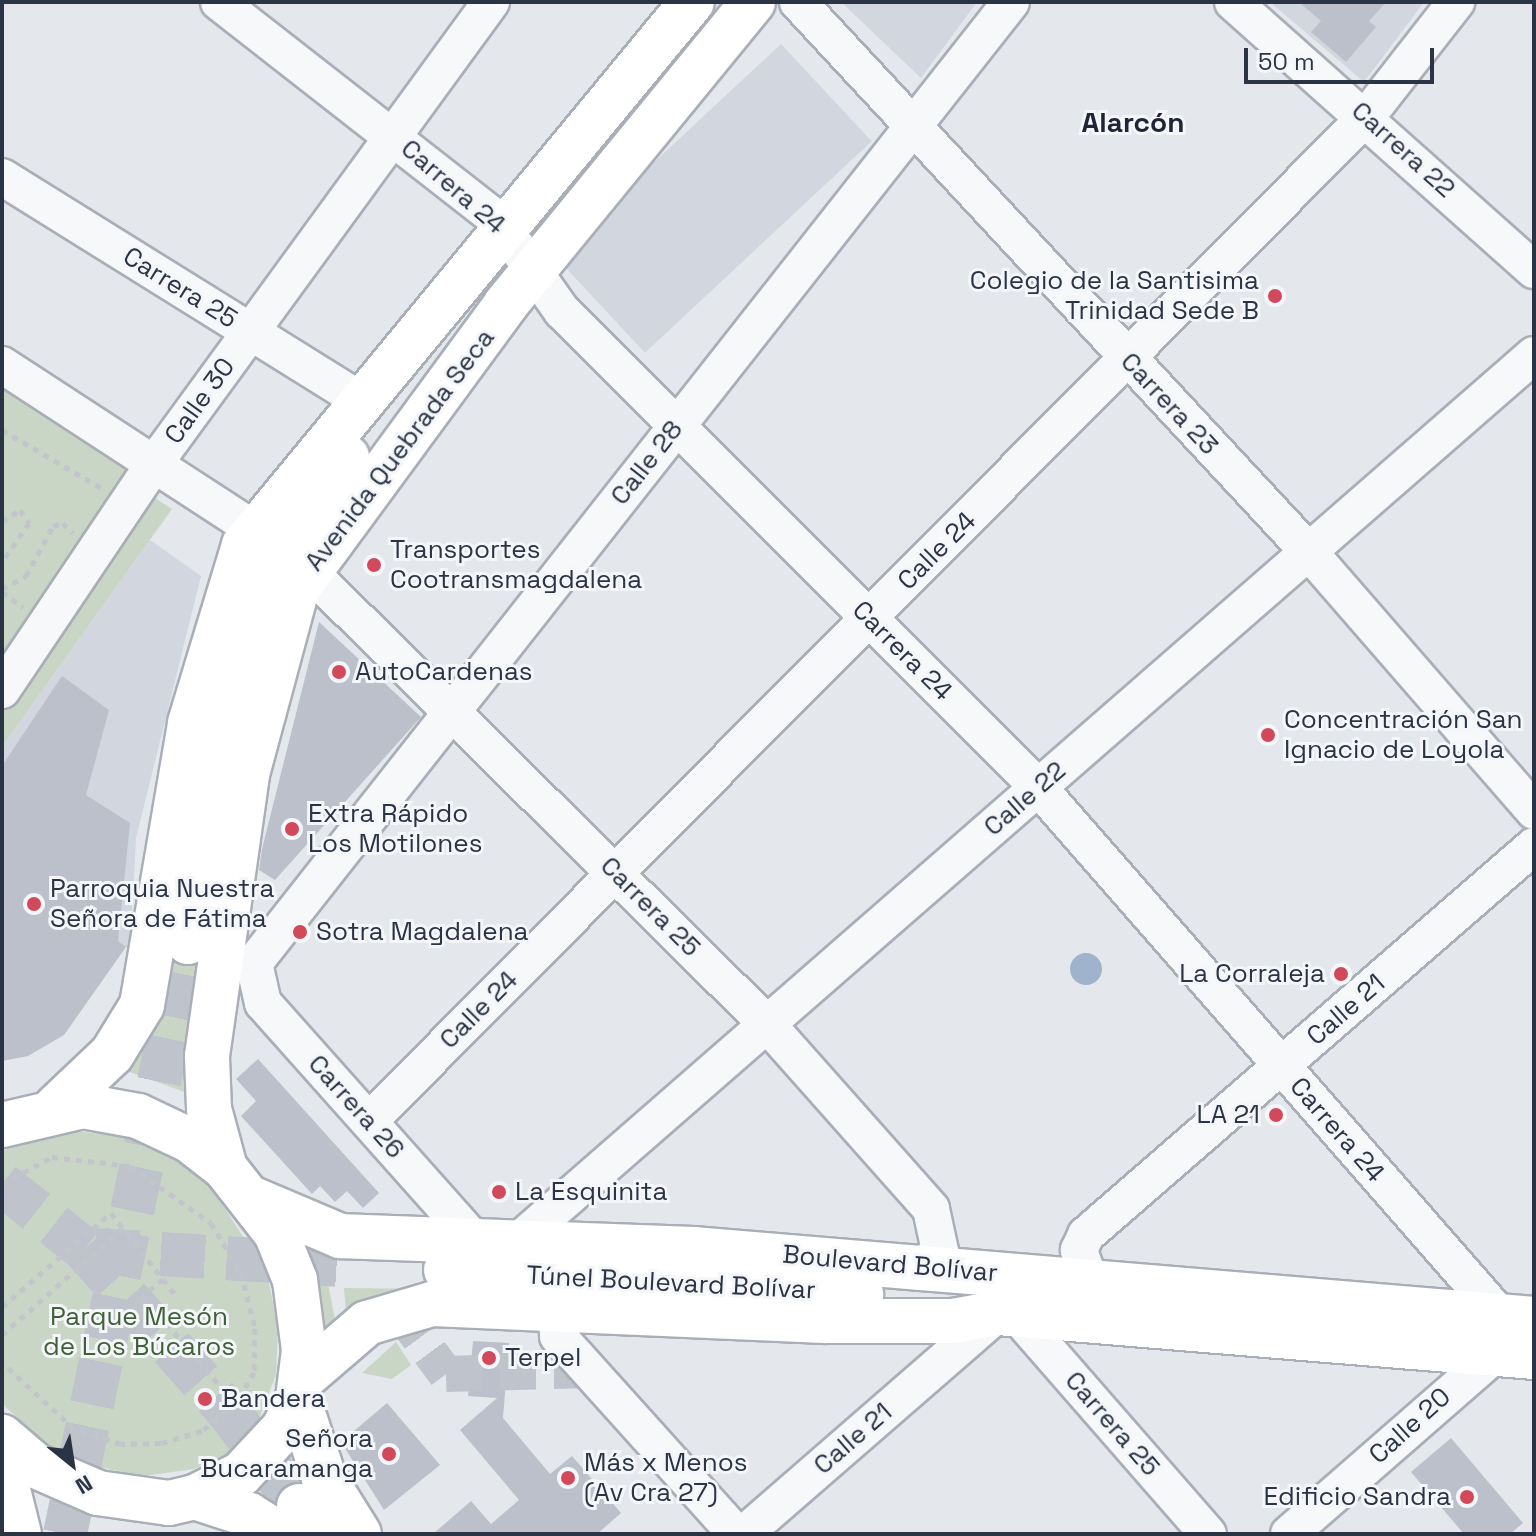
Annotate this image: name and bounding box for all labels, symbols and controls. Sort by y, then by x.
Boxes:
scale bar [1248,32,1438,82]
text: 50 m [1258,46,1315,77]
street label: Carrera 22 [1345,95,1461,205]
district label: Alarcón [1082,105,1184,139]
street label: Carrera 24 [394,133,512,241]
street label: Carrera 25 [117,241,243,335]
place label: Colegio de la Santisima Trinidad Sede B [970,265,1259,326]
marker: Colegio de la Santisima Trinidad Sede B [1266,287,1284,305]
street label: Avenida Quebrada Seca [299,323,501,577]
street label: Carrera 23 [1114,346,1224,462]
street label: Calle 30 [158,352,242,450]
street label: Calle 28 [604,415,690,511]
street label: Calle 24 [891,505,983,597]
place label: Transportes Cootransmagdalena [390,534,642,596]
marker: Transportes Cootransmagdalena [365,556,383,574]
street label: Carrera 24 [846,595,958,707]
place label: AutoCardenas [355,656,532,688]
marker: AutoCardenas [330,663,348,681]
place label: Concentración San Ignacio de Loyola [1284,704,1523,766]
marker: Concentración San Ignacio de Loyola [1259,726,1277,744]
street label: Calle 22 [978,755,1072,843]
place label: Extra Rápido Los Motilones [308,798,482,860]
marker: Extra Rápido Los Motilones [283,820,301,838]
street label: Carrera 25 [594,851,706,963]
place label: Parroquia Nuestra Señora de Fátima [50,873,274,934]
marker: Parroquia Nuestra Señora de Fátima [25,895,43,913]
place label: Sotra Magdalena [316,916,529,948]
marker: Sotra Magdalena [291,923,309,941]
place label: La Corraleja [1179,958,1325,990]
street label: Calle 24 [433,964,525,1056]
marker: La Corraleja [1332,965,1350,983]
street label: Calle 21 [1301,968,1391,1052]
street label: Carrera 26 [301,1049,411,1165]
street label: Carrera 24 [1283,1071,1391,1189]
place label: LA 21 [1196,1099,1260,1131]
marker: LA 21 [1267,1106,1285,1124]
place label: La Esquinita [515,1176,667,1208]
marker: La Esquinita [490,1183,508,1201]
street label: Boulevard Bolívar [781,1239,999,1289]
street label: Túnel Boulevard Bolívar [526,1260,816,1306]
park label: Parque Mesón de Los Búcaros [43,1301,235,1362]
place label: Terpel [505,1342,581,1374]
marker: Terpel [480,1349,498,1367]
street label: Carrera 25 [1058,1365,1166,1483]
street label: Calle 20 [1363,1381,1457,1471]
place label: Bandera [221,1383,326,1415]
marker: Bandera [196,1390,214,1408]
street label: Calle 21 [808,1397,898,1481]
place label: Señora Bucaramanga [200,1423,373,1484]
north arrow [32,1424,112,1504]
marker: Señora Bucaramanga [380,1445,398,1463]
place label: Más x Menos (Av Cra 27) [584,1447,747,1508]
text: N [71,1469,97,1501]
marker: Más x Menos (Av Cra 27) [559,1469,577,1487]
place label: Edificio Sandra [1263,1481,1451,1513]
marker: Edificio Sandra [1458,1488,1476,1506]

